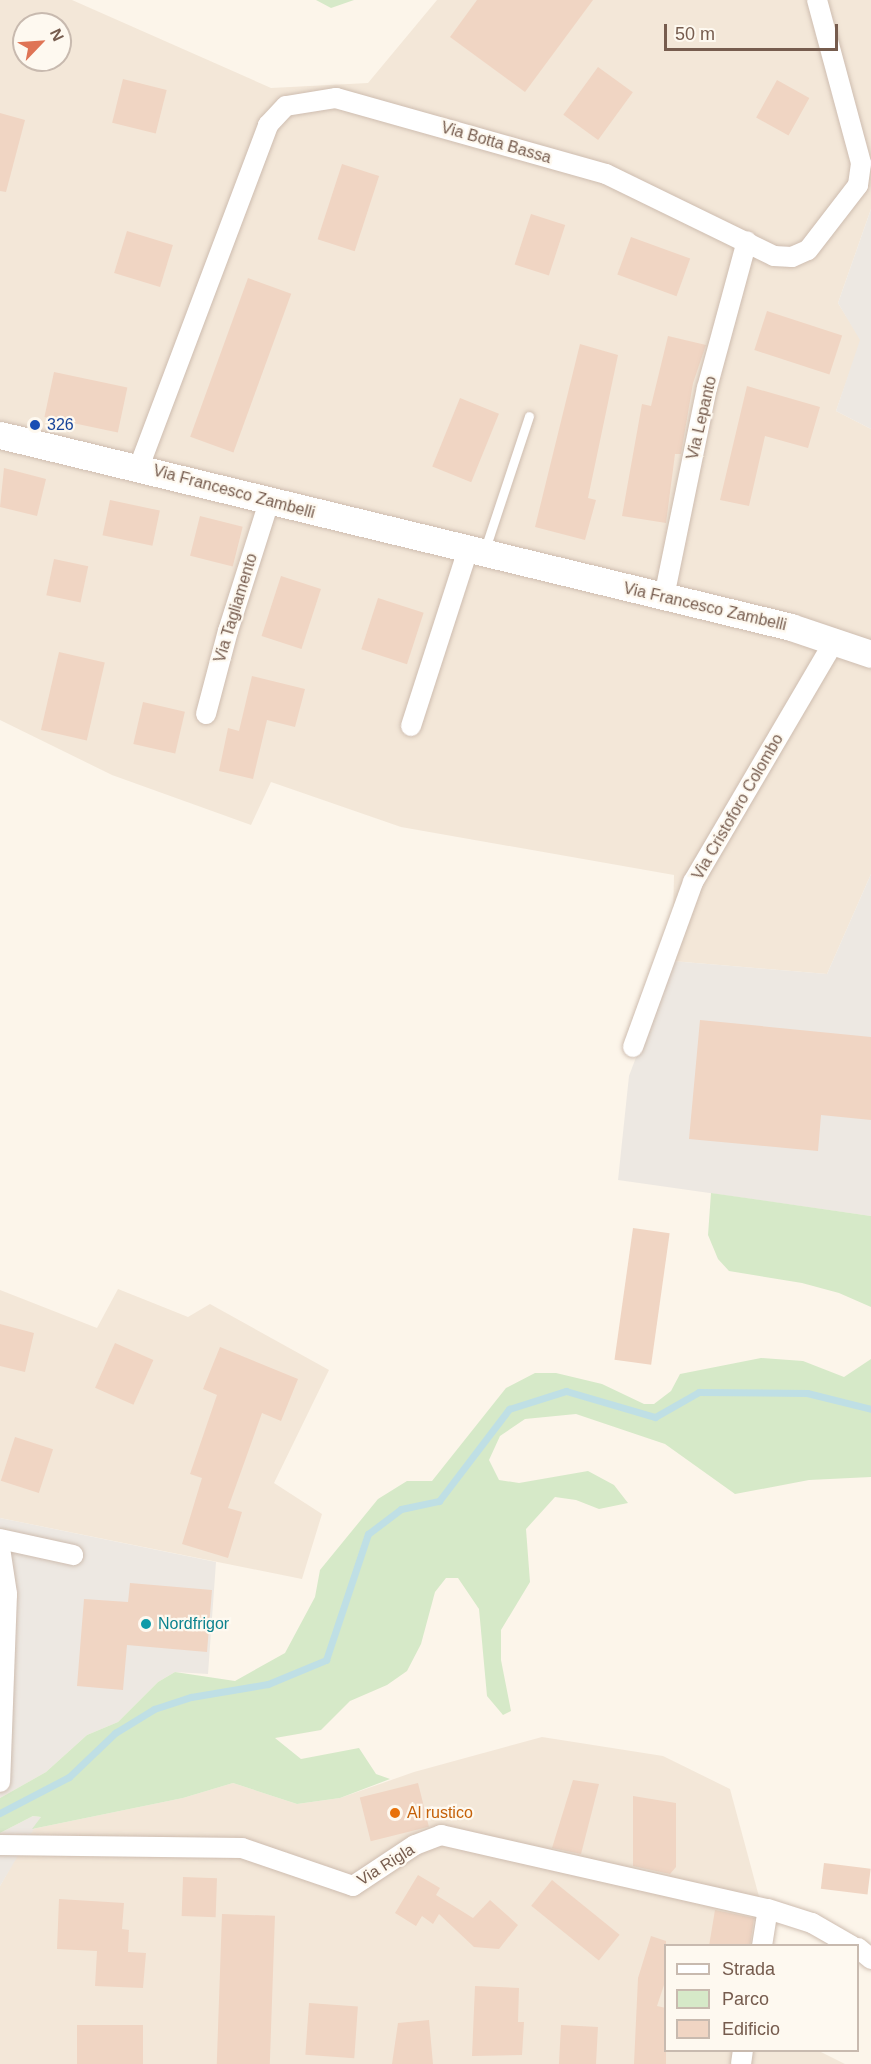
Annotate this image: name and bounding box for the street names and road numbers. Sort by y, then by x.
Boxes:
street label: Via Botta Bassa [439,118,553,168]
street label: Via Lepanto [683,374,721,462]
street label: Via Francesco Zambelli [151,461,317,523]
street label: Via Tagliamento [210,551,262,665]
street label: Via Francesco Zambelli [622,579,788,635]
street label: Via Cristoforo Colombo [688,731,788,883]
street label: Via Rigla [354,1840,418,1890]

